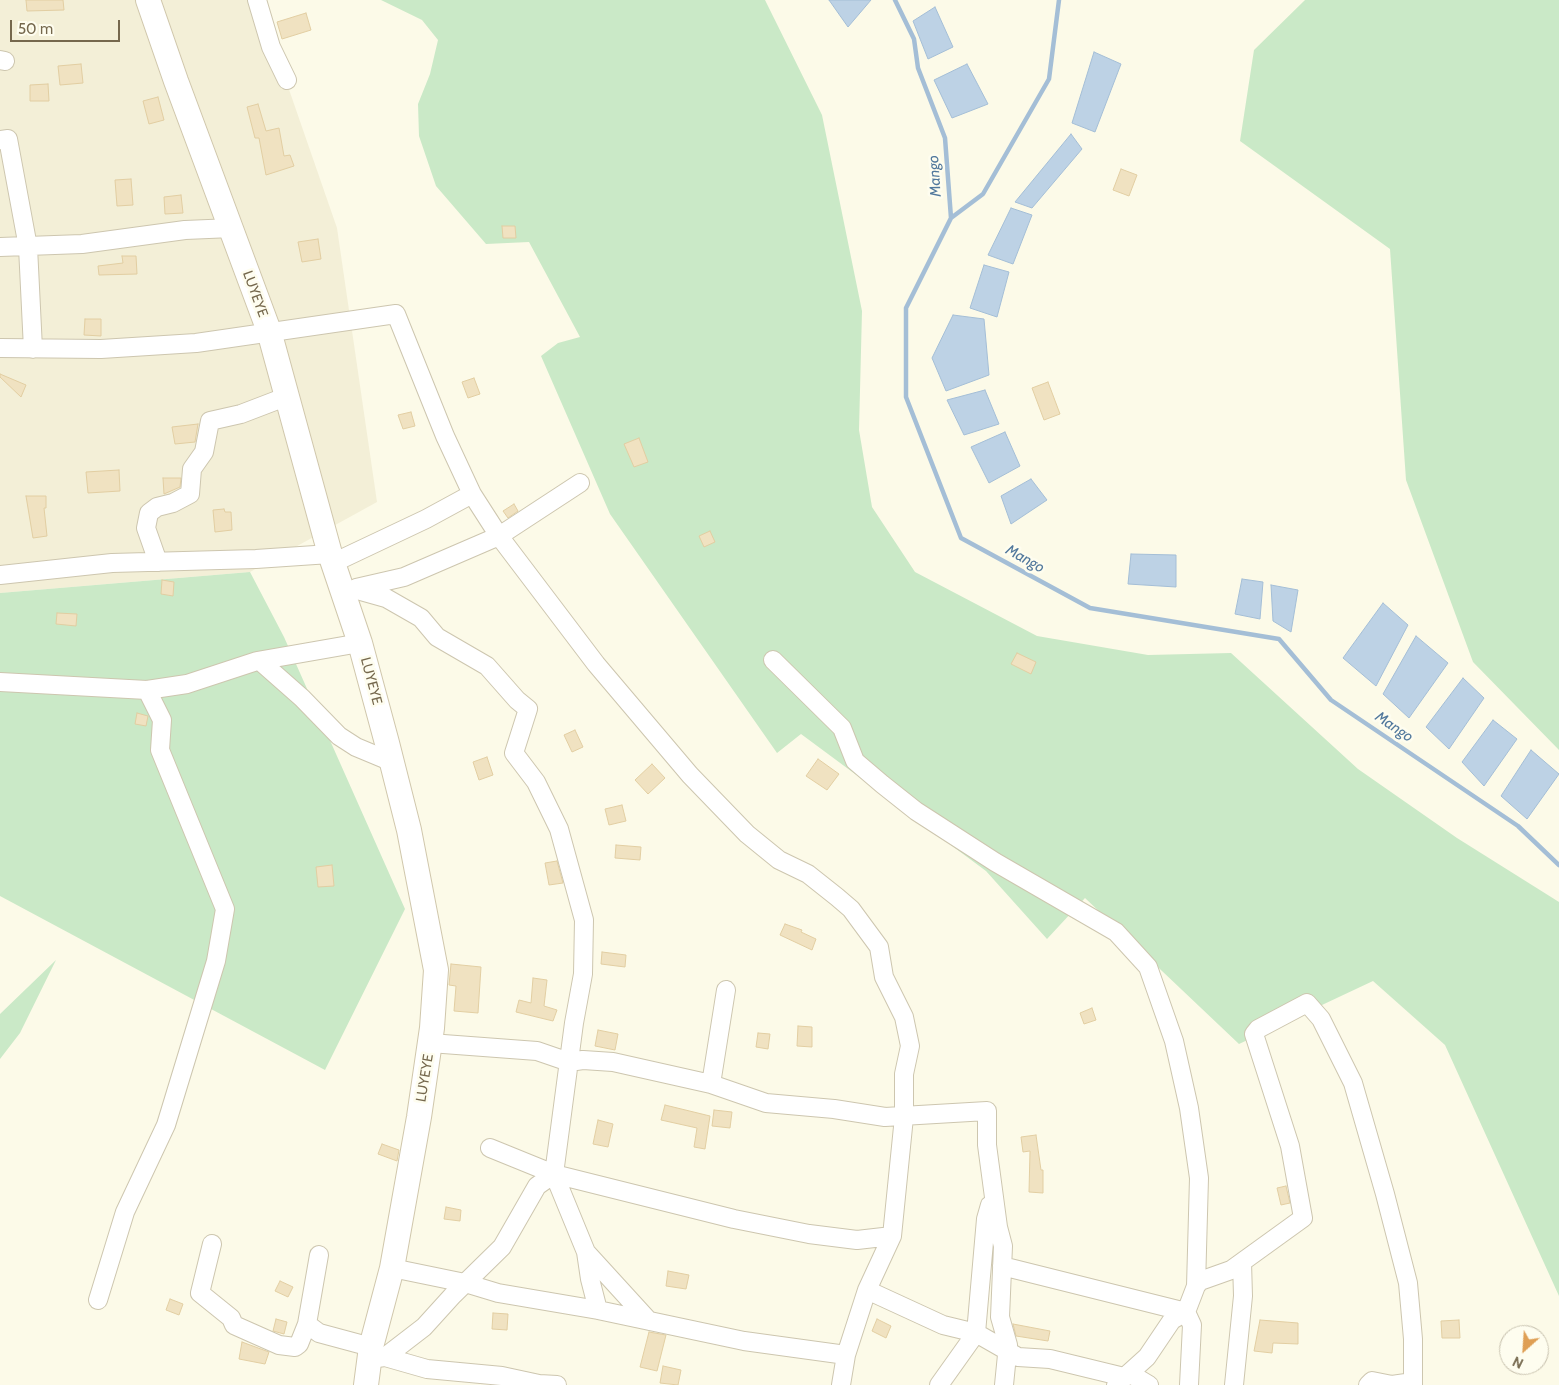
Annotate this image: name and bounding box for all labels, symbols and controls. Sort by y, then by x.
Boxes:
scale bar [12,10,122,42]
text: 50 m [18,20,53,38]
water label: Mango [925,155,945,197]
street label: LUYEYE [239,268,271,320]
water label: Mango [1002,541,1048,577]
street label: LUYEYE [357,656,385,706]
water label: Mango [1372,708,1416,746]
street label: LUYEYE [413,1053,437,1103]
north arrow [1499,1325,1549,1375]
text: N [1509,1352,1526,1373]

